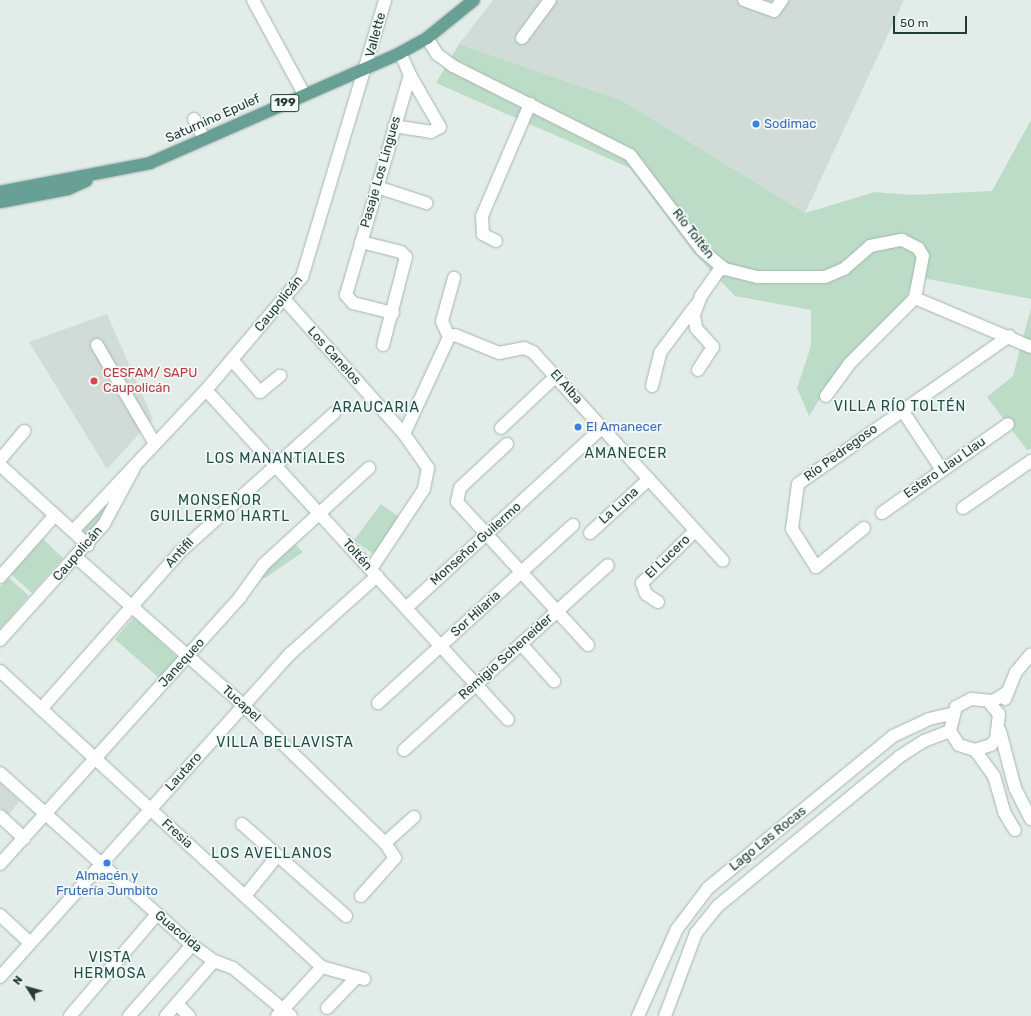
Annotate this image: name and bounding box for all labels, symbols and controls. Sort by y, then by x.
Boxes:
scale bar [895,8,969,34]
street label: Vallette [363,11,389,59]
text: 50 m [900,16,928,30]
street label: Saturnino Epulef [163,91,263,147]
road number: 199 [270,93,300,113]
street label: Pasaje Los Lingues [358,114,404,230]
place label: Sodimac [764,116,816,132]
marker: Sodimac [751,119,761,129]
street label: Río Toltén [669,206,717,262]
street label: Caupolicán [252,273,306,335]
street label: Los Canelos [304,324,364,388]
place label: CESFAM/ SAPU Caupolicán [103,366,197,397]
street label: El Alba [546,367,586,407]
marker: CESFAM/ SAPU Caupolicán [88,375,100,387]
district label: VILLA RÍO TOLTÉN [833,399,967,415]
district label: ARAUCARIA [332,400,420,416]
place label: El Amanecer [586,419,662,435]
street label: Río Pedregoso [801,421,881,485]
marker: El Amanecer [573,422,583,432]
street label: Estero Llau Llau [901,434,989,502]
district label: AMANECER [585,446,667,462]
district label: LOS MANANTIALES [206,451,346,467]
street label: La Luna [596,484,642,528]
district label: MONSEÑOR GUILLERMO HARTL [150,493,290,526]
street label: Monseñor Guilermo [427,499,525,589]
street label: Caupolicán [50,523,106,585]
street label: El Lucero [642,532,694,582]
street label: Antifil [162,535,198,571]
street label: Toltén [339,536,375,574]
street label: Sor Hilaria [448,588,504,640]
street label: Remigio Scheneider [456,611,556,703]
street label: Janequeo [156,635,208,691]
street label: Tucapel [218,683,264,725]
district label: VILLA BELLAVISTA [216,735,354,751]
street label: Lautaro [163,749,205,795]
street label: Lago Las Rocas [727,803,809,875]
street label: Fresia [158,816,196,852]
district label: LOS AVELLANOS [211,846,333,862]
marker: Almacén y Frutería Jumbito [102,858,112,868]
place label: Almacén y Frutería Jumbito [56,869,158,900]
street label: Guacolda [151,908,205,956]
district label: VISTA HERMOSA [73,950,147,982]
north arrow [8,968,48,1008]
text: N [10,973,26,988]

